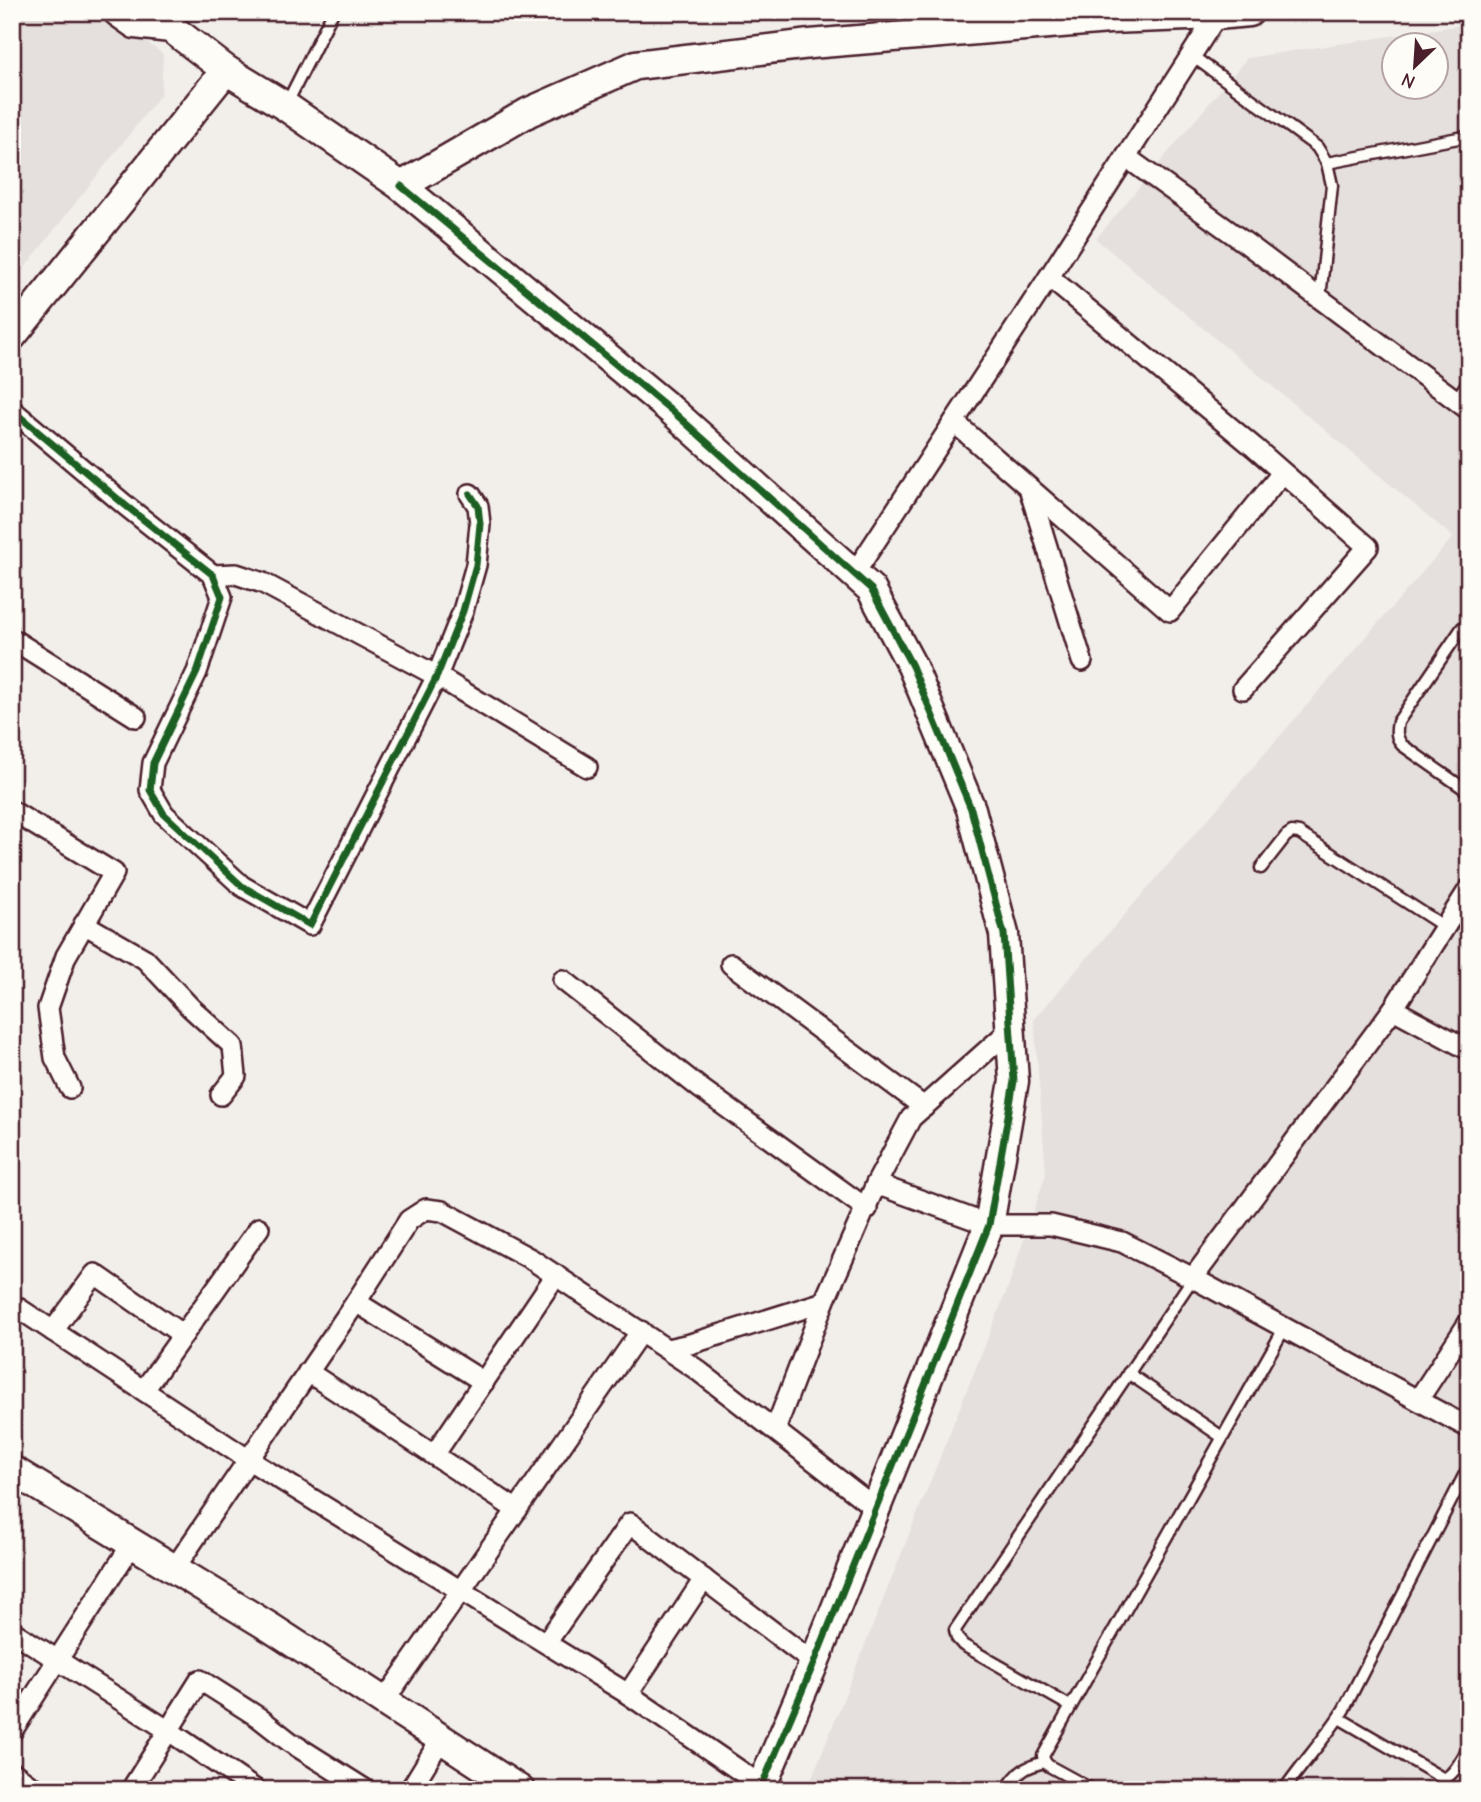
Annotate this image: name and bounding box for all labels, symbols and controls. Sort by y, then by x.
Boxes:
north arrow [1380,32,1450,102]
text: N [1398,68,1419,93]

